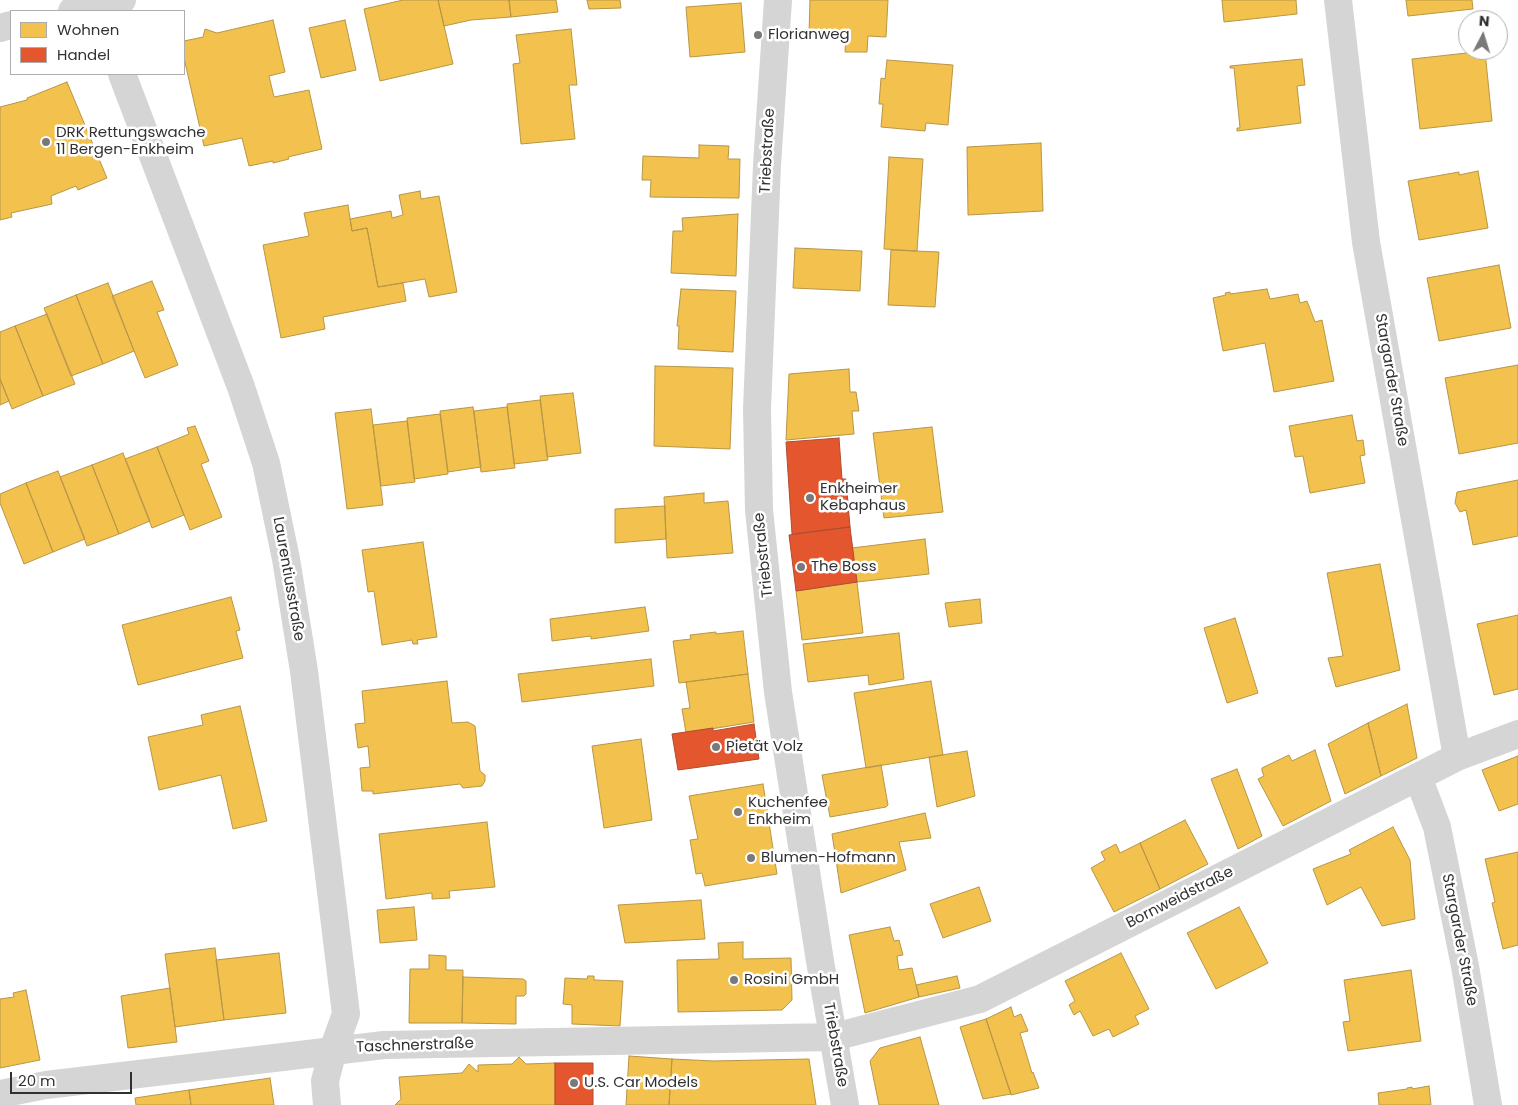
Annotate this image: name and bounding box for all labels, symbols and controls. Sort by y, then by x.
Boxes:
legend [10,10,185,75]
north arrow [1458,10,1508,60]
text: N [1478,11,1490,31]
text: Wohnen [57,19,119,40]
place label: Florianweg [768,26,850,44]
marker: Florianweg [752,29,764,41]
text: Handel [57,44,110,65]
street label: Triebstraße [757,108,779,194]
place label: DRK Rettungswache 11 Bergen-Enkheim [56,124,206,159]
marker: DRK Rettungswache 11 Bergen-Enkheim [40,136,52,148]
street label: Stargarder Straße [1370,312,1412,448]
place label: Enkheimer Kebaphaus [820,480,906,515]
marker: Enkheimer Kebaphaus [804,492,816,504]
street label: Triebstraße [751,512,777,598]
street label: Laurentiusstraße [268,515,308,643]
place label: The Boss [811,558,876,576]
marker: The Boss [795,561,807,573]
place label: Pietät Volz [726,738,803,756]
marker: Pietät Volz [710,741,722,753]
place label: Kuchenfee Enkheim [748,794,828,829]
marker: Kuchenfee Enkheim [732,806,744,818]
place label: Blumen-Hofmann [761,849,896,867]
marker: Blumen-Hofmann [745,852,757,864]
street label: Bornweidstraße [1123,863,1237,933]
street label: Stargarder Straße [1437,872,1481,1008]
place label: Rosini GmbH [744,971,839,989]
marker: Rosini GmbH [728,974,740,986]
street label: Triebstraße [819,1001,851,1089]
street label: Taschnerstraße [356,1035,474,1057]
scale bar [12,1062,135,1094]
text: 20 m [18,1070,56,1091]
place label: U.S. Car Models [584,1074,698,1092]
marker: U.S. Car Models [568,1077,580,1089]

